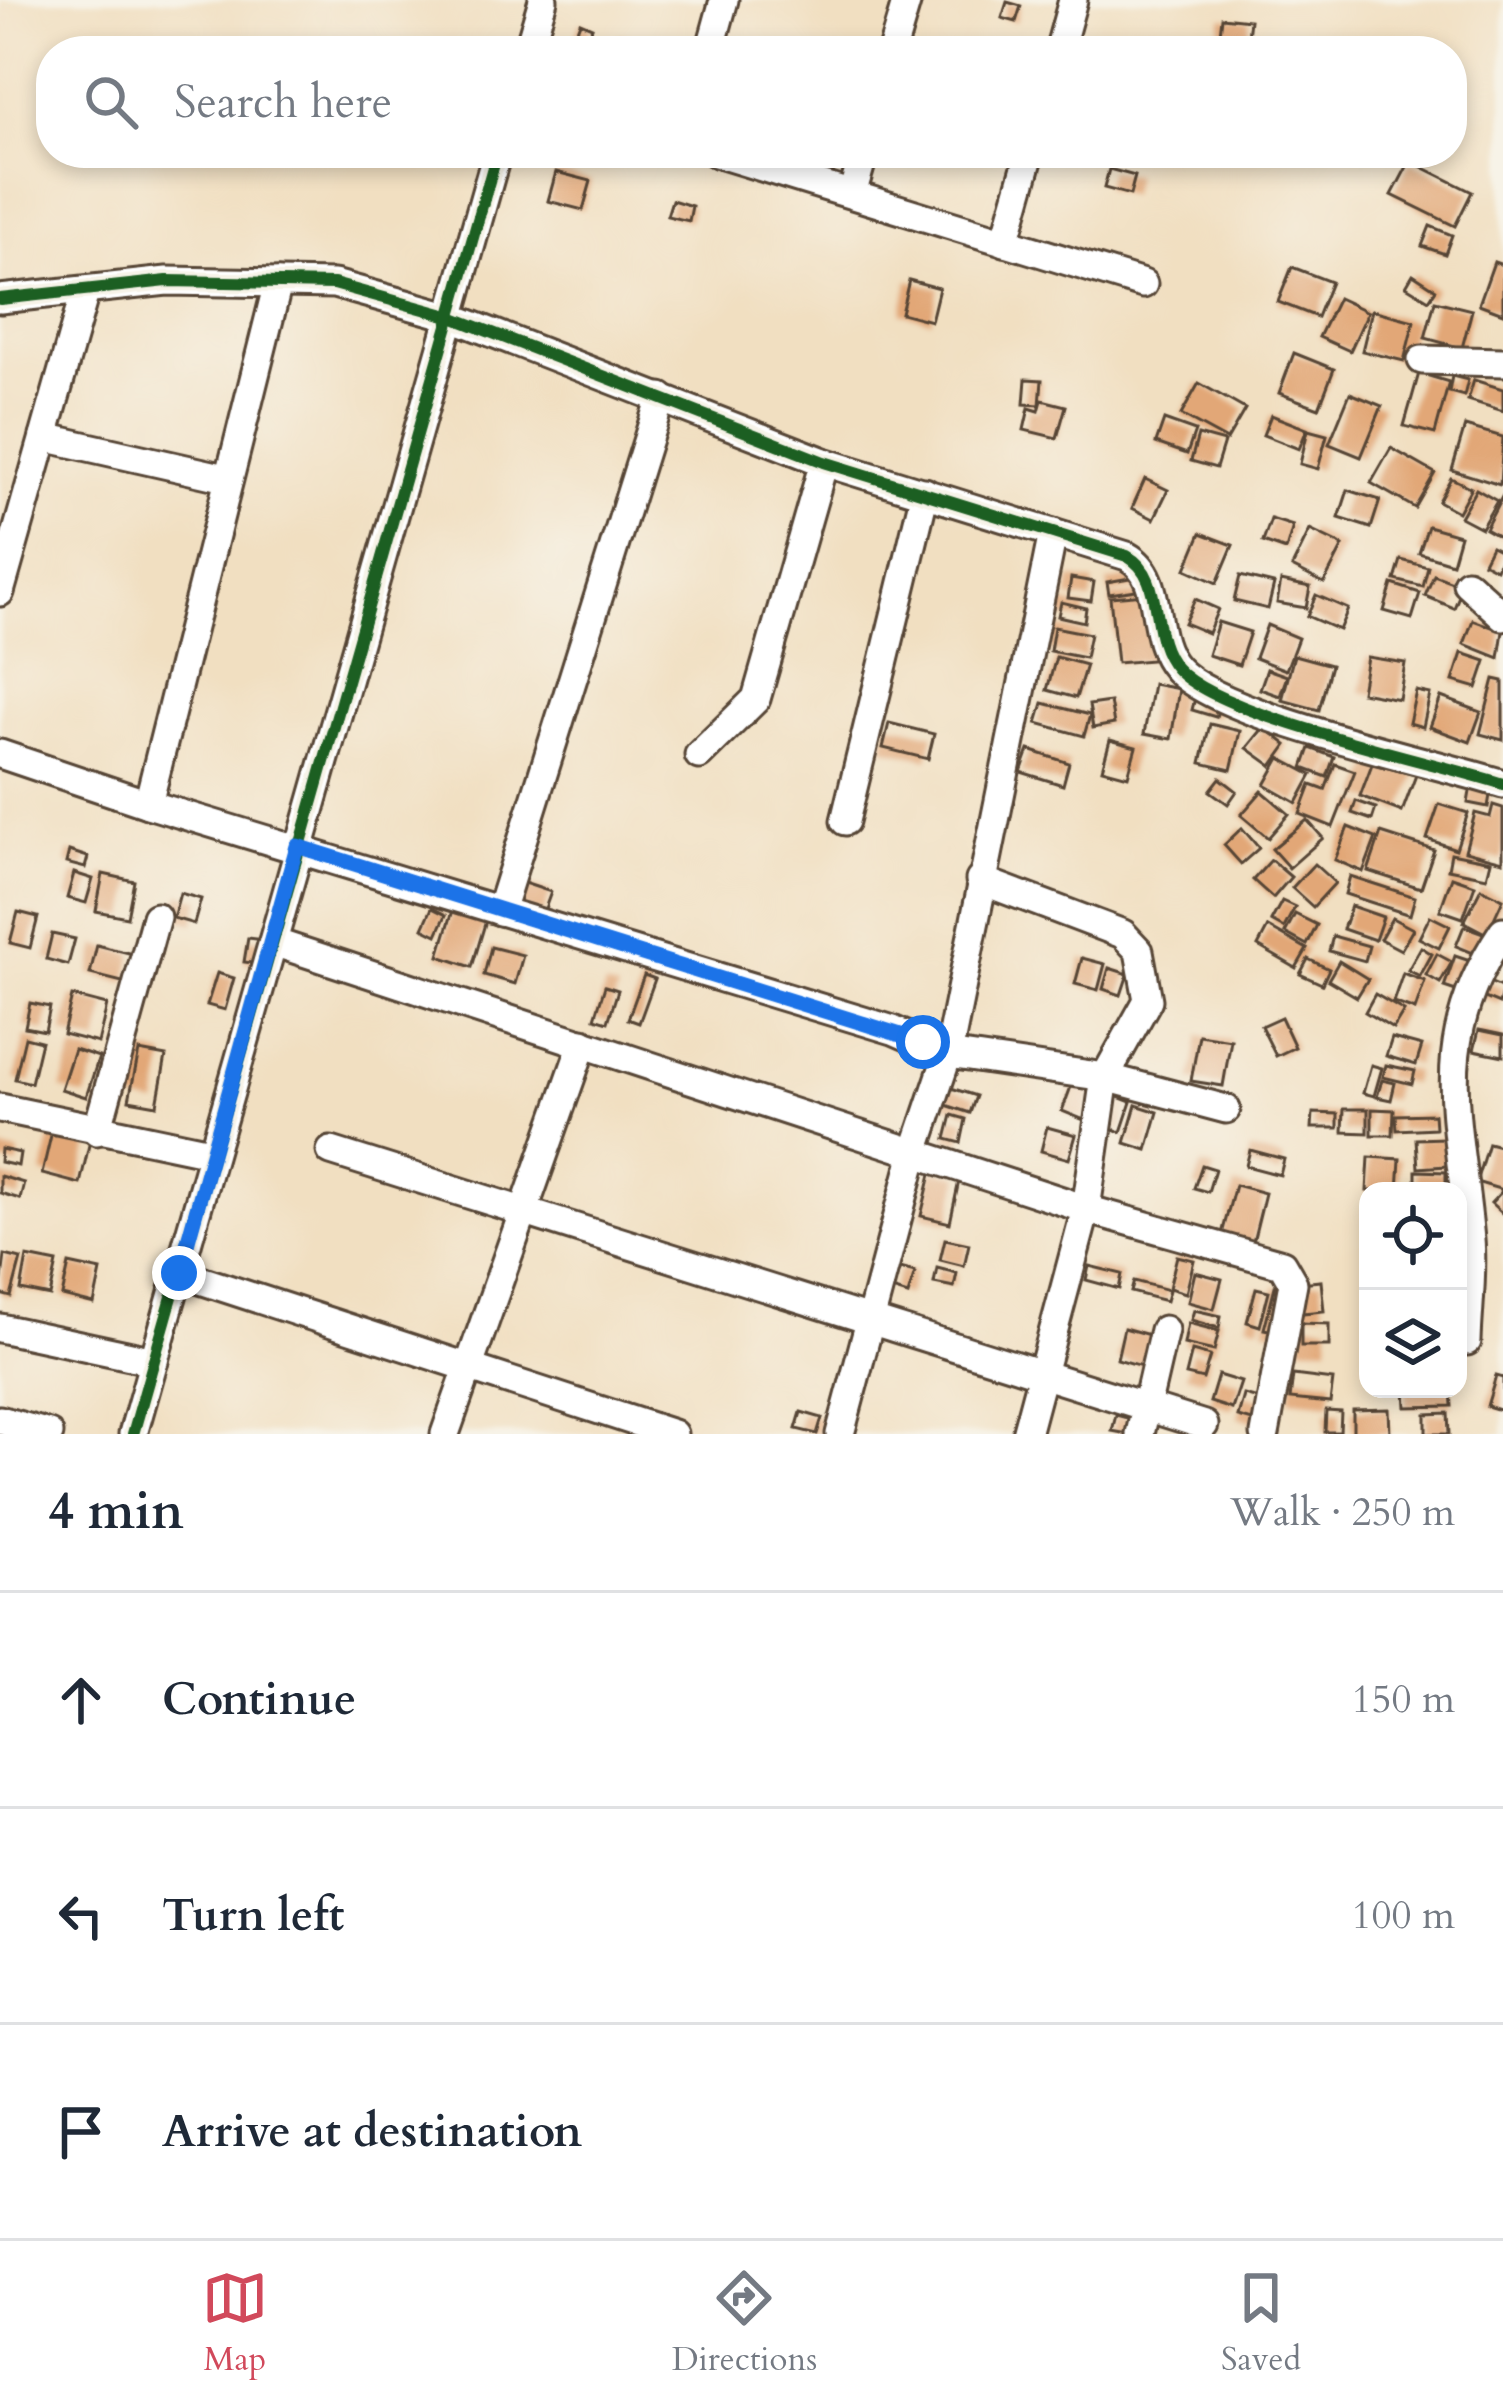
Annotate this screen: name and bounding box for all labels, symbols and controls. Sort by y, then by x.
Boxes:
search box [36,36,1467,168]
icon: search [78,69,144,135]
text: Search here [174,72,392,133]
route start [896,1015,950,1069]
map controls [1359,1182,1467,1398]
button: locate [1359,1182,1467,1290]
route end [152,1246,206,1300]
button: layers [1359,1290,1467,1398]
text: 4 min [48,1477,184,1547]
text: Walk · 250 m [1230,1486,1455,1539]
icon: ahead [48,1667,114,1733]
text: Continue [162,1669,356,1730]
text: 150 m [1352,1673,1455,1726]
icon: left [48,1883,114,1949]
text: Turn left [162,1885,344,1946]
text: 100 m [1352,1889,1455,1942]
icon: arrive [48,2099,114,2165]
text: Arrive at destination [162,2101,582,2162]
tab: Map [202,2265,268,2382]
tab: Directions [672,2265,817,2382]
tab: Saved [1221,2265,1301,2382]

